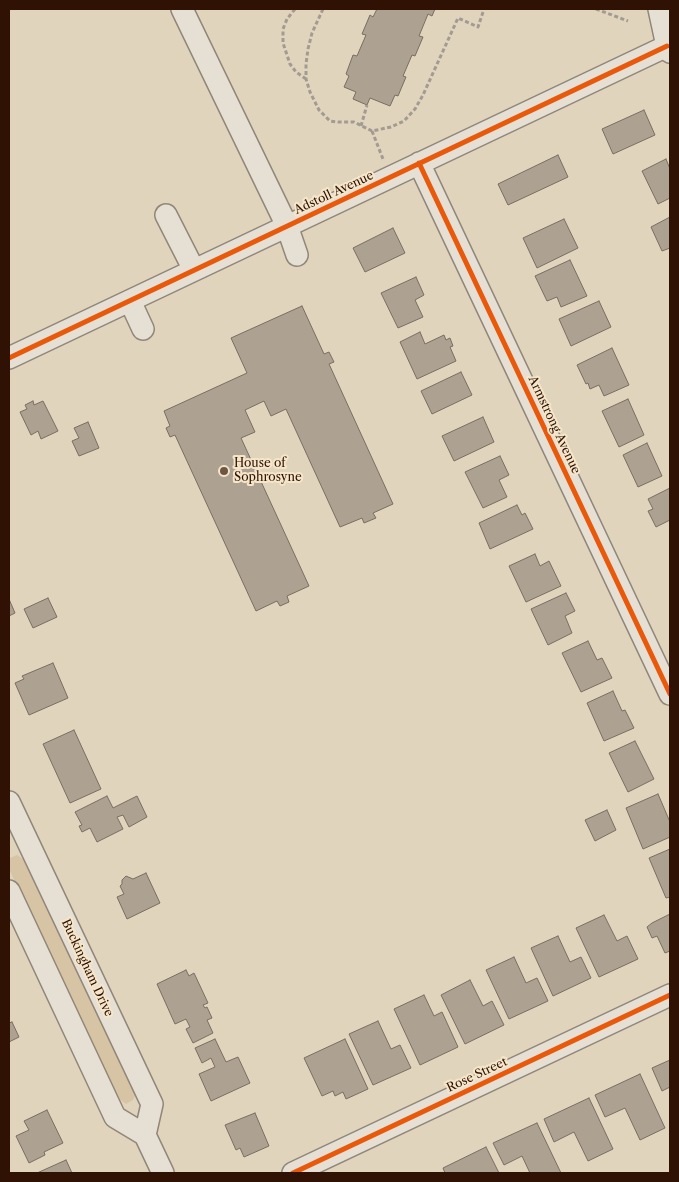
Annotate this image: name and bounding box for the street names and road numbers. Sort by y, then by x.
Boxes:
street label: Adstoll Avenue [292,168,376,218]
street label: Armstrong Avenue [525,374,583,476]
street label: Buckingham Drive [58,917,116,1019]
street label: Rose Street [444,1055,510,1095]

